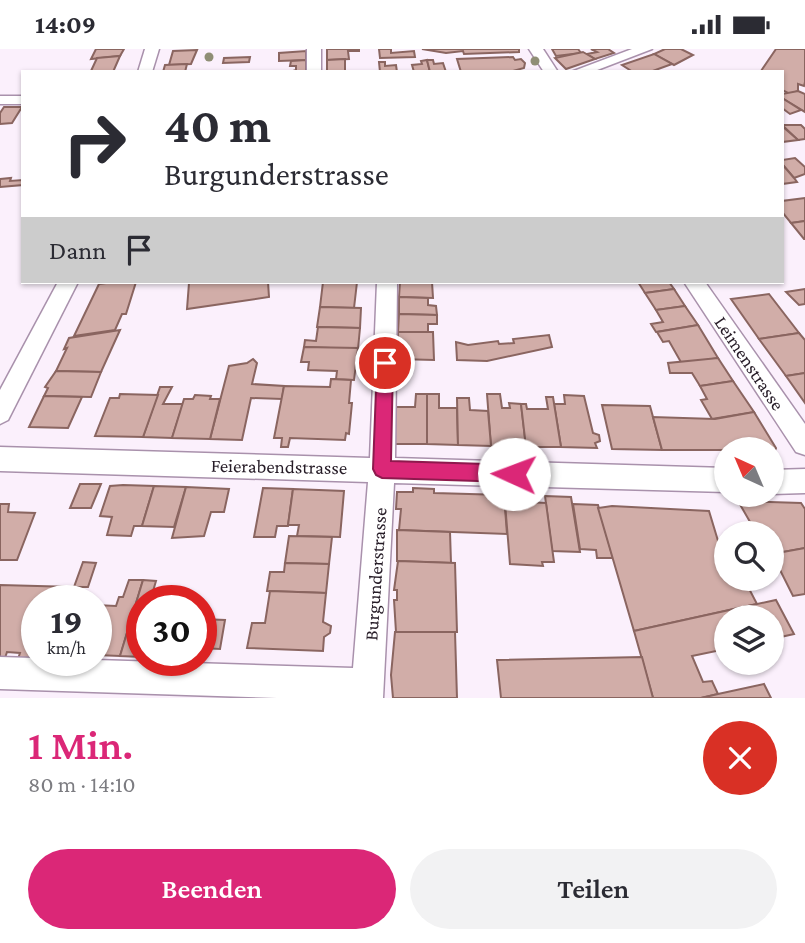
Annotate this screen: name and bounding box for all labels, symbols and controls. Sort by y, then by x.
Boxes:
text: 14:09 [35,10,96,39]
icon: right [49,98,140,189]
text: 40 m [164,98,271,153]
text: Burgunderstrasse [164,156,389,192]
icon: arrive [120,231,158,269]
text: Dann [49,236,106,265]
street label: Leimenstrasse [710,312,789,414]
pin [355,333,415,393]
icon: arrive [366,344,404,382]
position arrow [477,437,551,511]
north arrow [714,437,784,507]
map controls [714,437,784,675]
street label: Feierabendstrasse [211,455,347,478]
street label: Burgunderstrasse [360,507,391,641]
button: search [714,521,784,591]
speed limit sign: 30 [126,585,217,676]
text: 19 [50,602,83,641]
button: layers [714,605,784,675]
text: km/h [47,638,86,658]
text: 1 Min. [28,721,133,768]
button: close [703,721,777,795]
text: 80 m · 14:10 [28,771,136,797]
button: Beenden [28,849,396,929]
button: Teilen [410,849,777,929]

